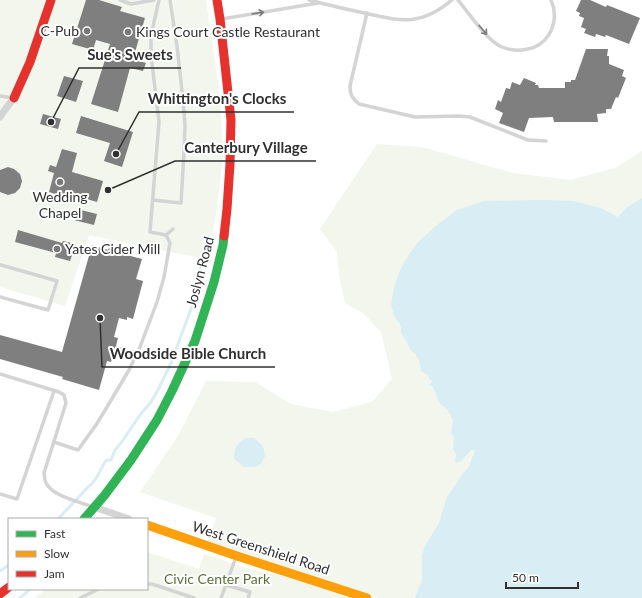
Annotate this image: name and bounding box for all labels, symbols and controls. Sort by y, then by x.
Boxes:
one-way arrow [251,9,264,17]
place label: C-Pub [40,22,79,39]
place label: Kings Court Castle Restaurant [136,23,320,40]
one-way arrow [478,25,487,36]
marker: C-Pub [82,26,92,36]
marker: Kings Court Castle Restaurant [123,27,133,37]
callout: Sue's Sweets [79,41,181,68]
text: Sue's Sweets [87,45,173,63]
callout: Whittington's Clocks [139,85,294,112]
text: Whittington's Clocks [148,89,287,107]
callout: Canterbury Village [175,134,316,161]
text: Canterbury Village [184,138,308,156]
marker: Wedding Chapel [55,177,65,187]
place label: Wedding Chapel [32,188,88,221]
street label: Joslyn Road [182,235,217,309]
place label: Yates Cider Mill [65,240,160,257]
marker: Yates Cider Mill [52,244,62,254]
callout: Woodside Bible Church [102,340,275,367]
text: Woodside Bible Church [110,344,266,362]
street label: West Greenshield Road [190,517,332,578]
legend [8,518,148,590]
text: Fast [44,526,66,541]
text: Slow [44,546,70,561]
scale bar [506,564,578,590]
text: Jam [44,566,65,581]
park label: Civic Center Park [164,570,271,587]
text: 50 m [512,570,539,585]

